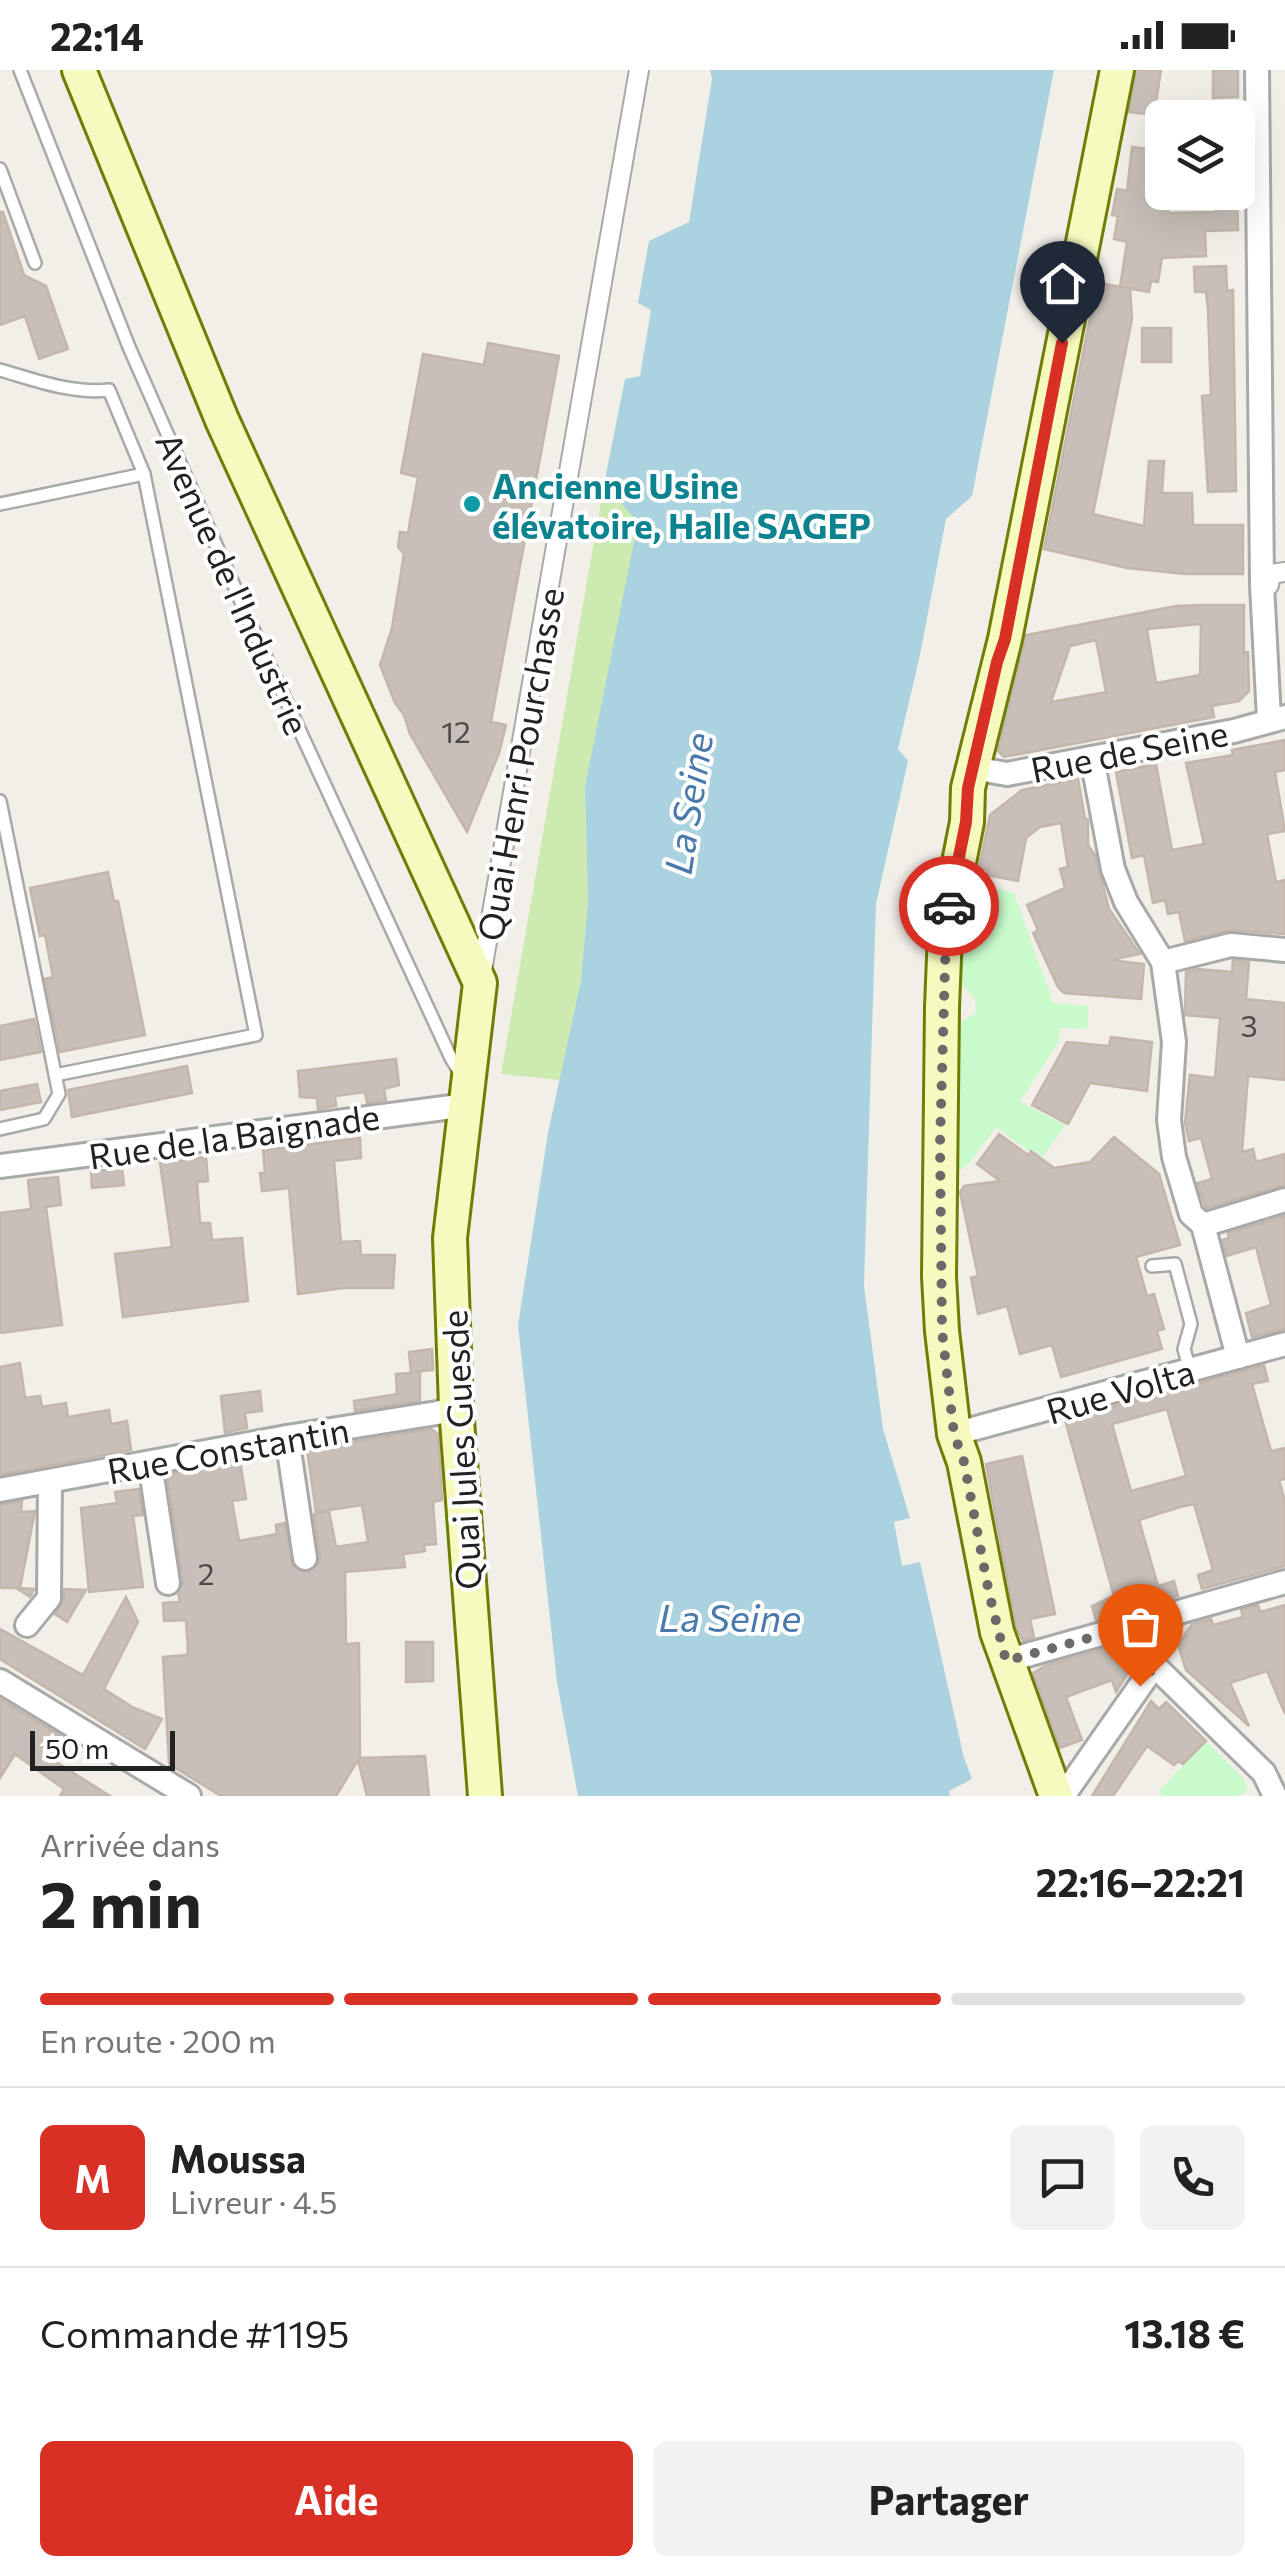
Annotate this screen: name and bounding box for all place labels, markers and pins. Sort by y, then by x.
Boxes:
pin [1020,241,1105,344]
place label: Ancienne Usine élévatoire, Halle SAGEP [492,463,871,546]
marker: Ancienne Usine élévatoire, Halle SAGEP [461,493,483,515]
pin [1098,1584,1183,1687]

